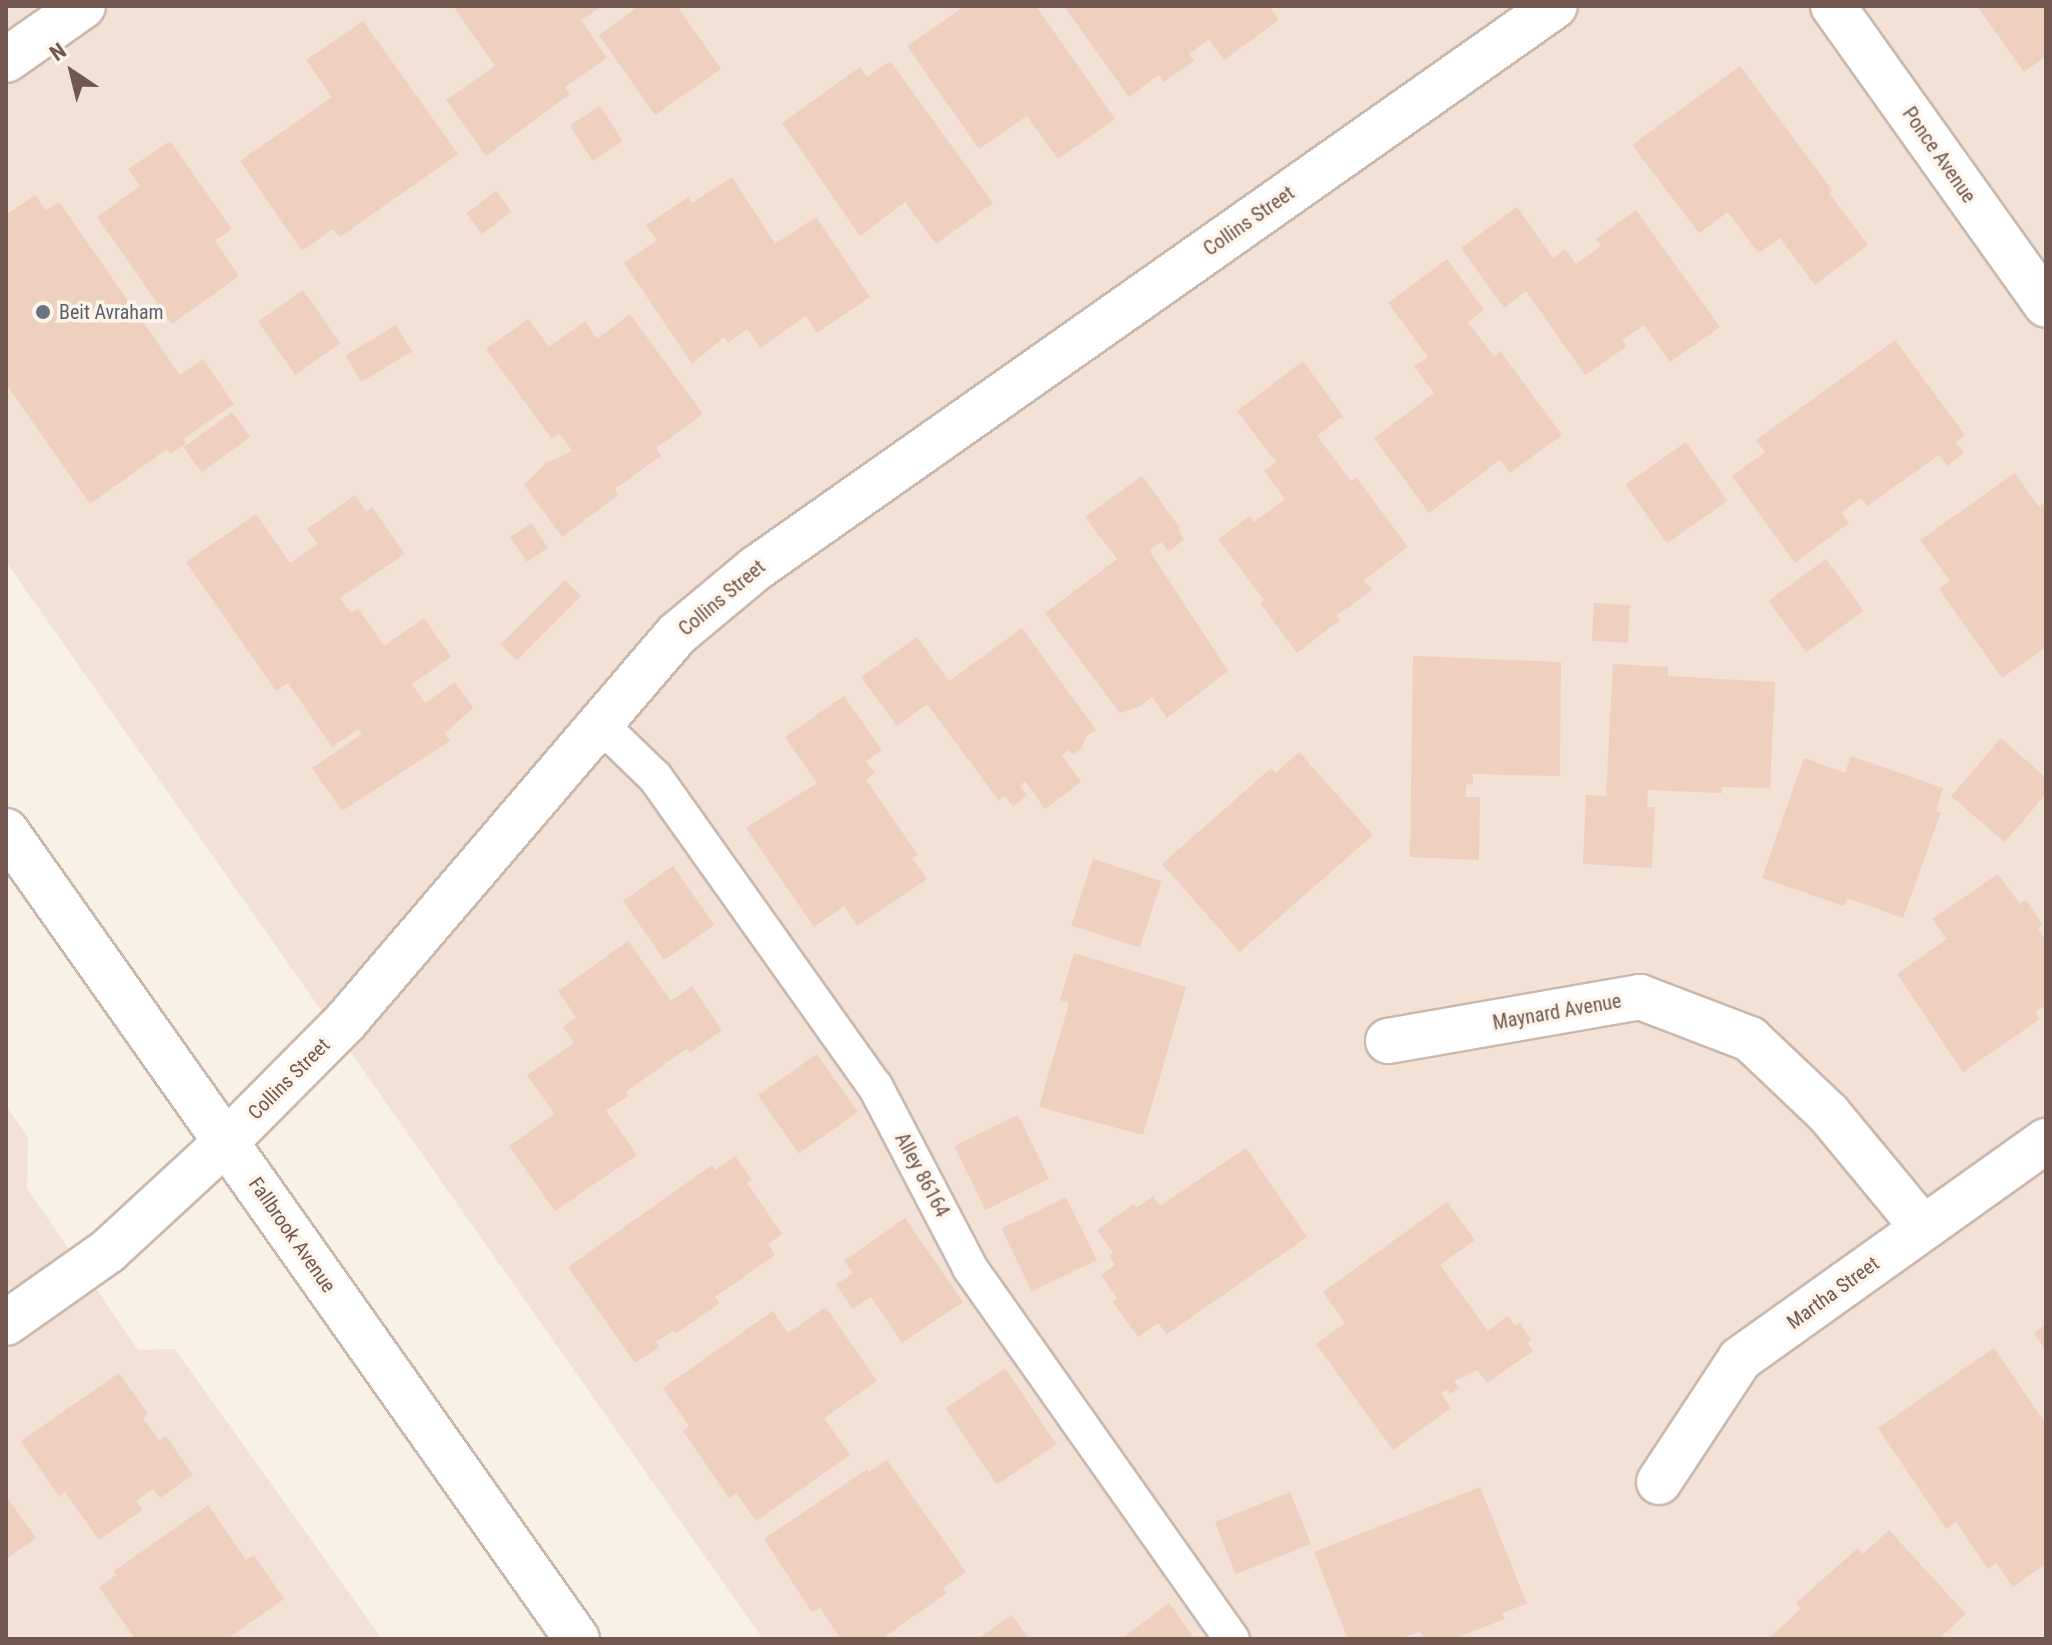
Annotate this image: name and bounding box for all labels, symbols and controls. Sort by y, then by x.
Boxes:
north arrow [32,32,112,112]
text: N [45,38,71,66]
street label: Ponce Avenue [1897,102,1981,208]
street label: Collins Street [1199,181,1299,261]
place label: Beit Avraham [59,300,164,324]
marker: Beit Avraham [34,303,52,321]
street label: Collins Street [674,555,770,641]
street label: Maynard Avenue [1491,989,1623,1035]
street label: Collins Street [243,1033,335,1125]
street label: Alley 86164 [890,1129,954,1221]
street label: Fallbrook Avenue [243,1173,341,1297]
street label: Martha Street [1782,1252,1884,1334]

